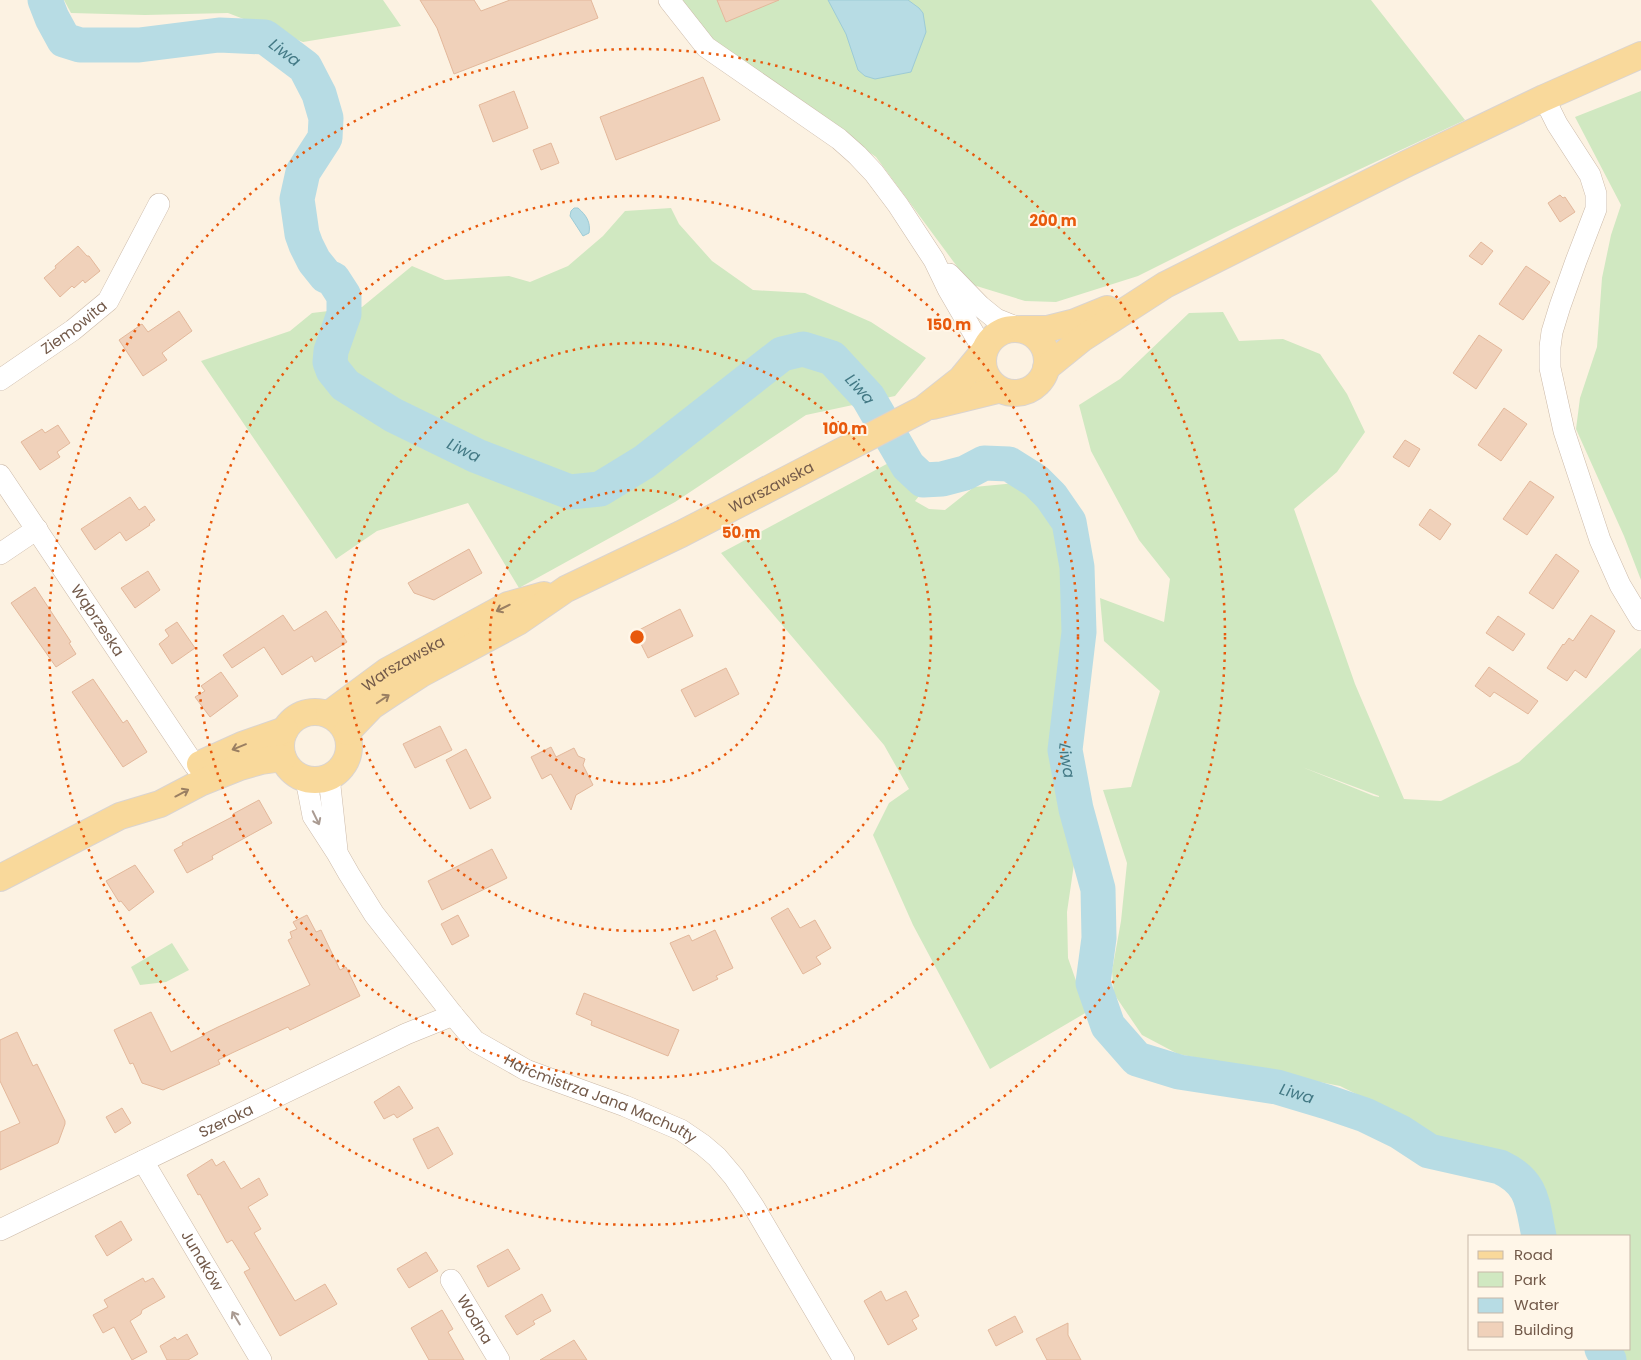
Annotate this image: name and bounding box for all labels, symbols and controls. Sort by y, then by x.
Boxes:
water label: Liwa [264,33,306,72]
text: 200 m [1029,210,1077,231]
street label: Ziemowita [37,295,111,359]
text: 150 m [927,314,971,335]
water label: Liwa [840,368,881,408]
text: 100 m [823,418,867,439]
water label: Liwa [443,432,485,468]
street label: Warszawska [725,456,817,518]
text: 50 m [722,522,760,543]
street label: Wąbrzeska [66,580,129,660]
one-way arrow [496,604,511,614]
centre of rings [628,628,646,646]
street label: Warszawska [357,630,448,696]
one-way arrow [376,694,390,704]
water label: Liwa [1053,742,1081,780]
one-way arrow [232,743,247,752]
one-way arrow [174,788,189,797]
one-way arrow [311,811,321,826]
street label: Harcmistrza Jana Machutty [501,1049,702,1148]
water label: Liwa [1277,1077,1317,1110]
street label: Szeroka [195,1098,257,1143]
street label: Junaków [176,1226,229,1295]
legend [1468,1235,1631,1350]
text: Road [1514,1244,1553,1265]
text: Park [1514,1269,1546,1290]
street label: Wodna [452,1291,498,1348]
text: Water [1514,1294,1560,1315]
one-way arrow [231,1311,241,1326]
text: Building [1514,1319,1574,1340]

